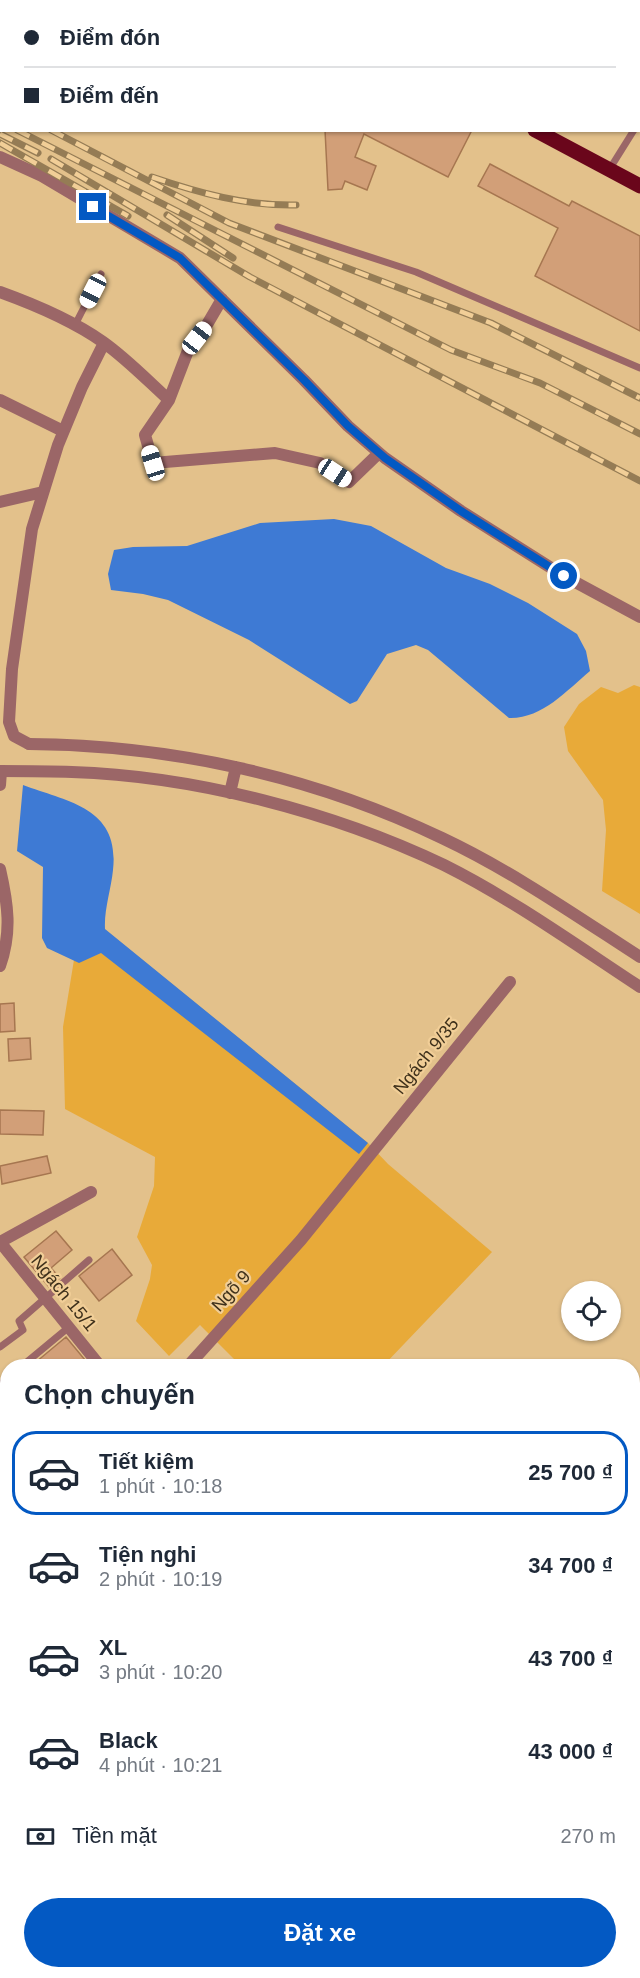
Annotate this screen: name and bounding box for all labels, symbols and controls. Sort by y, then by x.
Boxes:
text: Điểm đón [60,25,160,50]
text: Điểm đến [60,83,159,108]
route end [79,193,106,220]
car [77,271,109,311]
car [179,318,215,358]
car [139,443,167,483]
car [315,456,355,490]
route start [550,562,577,589]
street label: Ngách 9/35 [389,1014,463,1098]
street label: Ngách 15/1 [27,1251,101,1335]
street label: Ngõ 9 [207,1266,255,1316]
map controls [561,1281,621,1341]
button: locate [561,1281,621,1341]
text: Chọn chuyến [24,1380,195,1410]
icon: car [27,1446,81,1500]
text: Tiết kiệm [99,1449,194,1474]
text: 25 700 ₫ [528,1460,613,1485]
text: 1 phút · 10:18 [99,1475,222,1497]
icon: car [27,1539,81,1593]
text: Tiện nghi [99,1542,196,1567]
text: 34 700 ₫ [528,1553,613,1578]
text: 2 phút · 10:19 [99,1568,222,1590]
icon: car [27,1632,81,1686]
text: XL [99,1635,127,1660]
text: 43 700 ₫ [528,1646,613,1671]
text: 3 phút · 10:20 [99,1661,222,1683]
icon: car [27,1725,81,1779]
text: Black [99,1728,158,1753]
text: 43 000 ₫ [528,1739,613,1764]
text: 4 phút · 10:21 [99,1754,222,1776]
icon: cash [24,1820,57,1853]
text: Tiền mặt [72,1823,157,1848]
text: 270 m [560,1825,616,1847]
button: Đặt xe [24,1898,616,1967]

